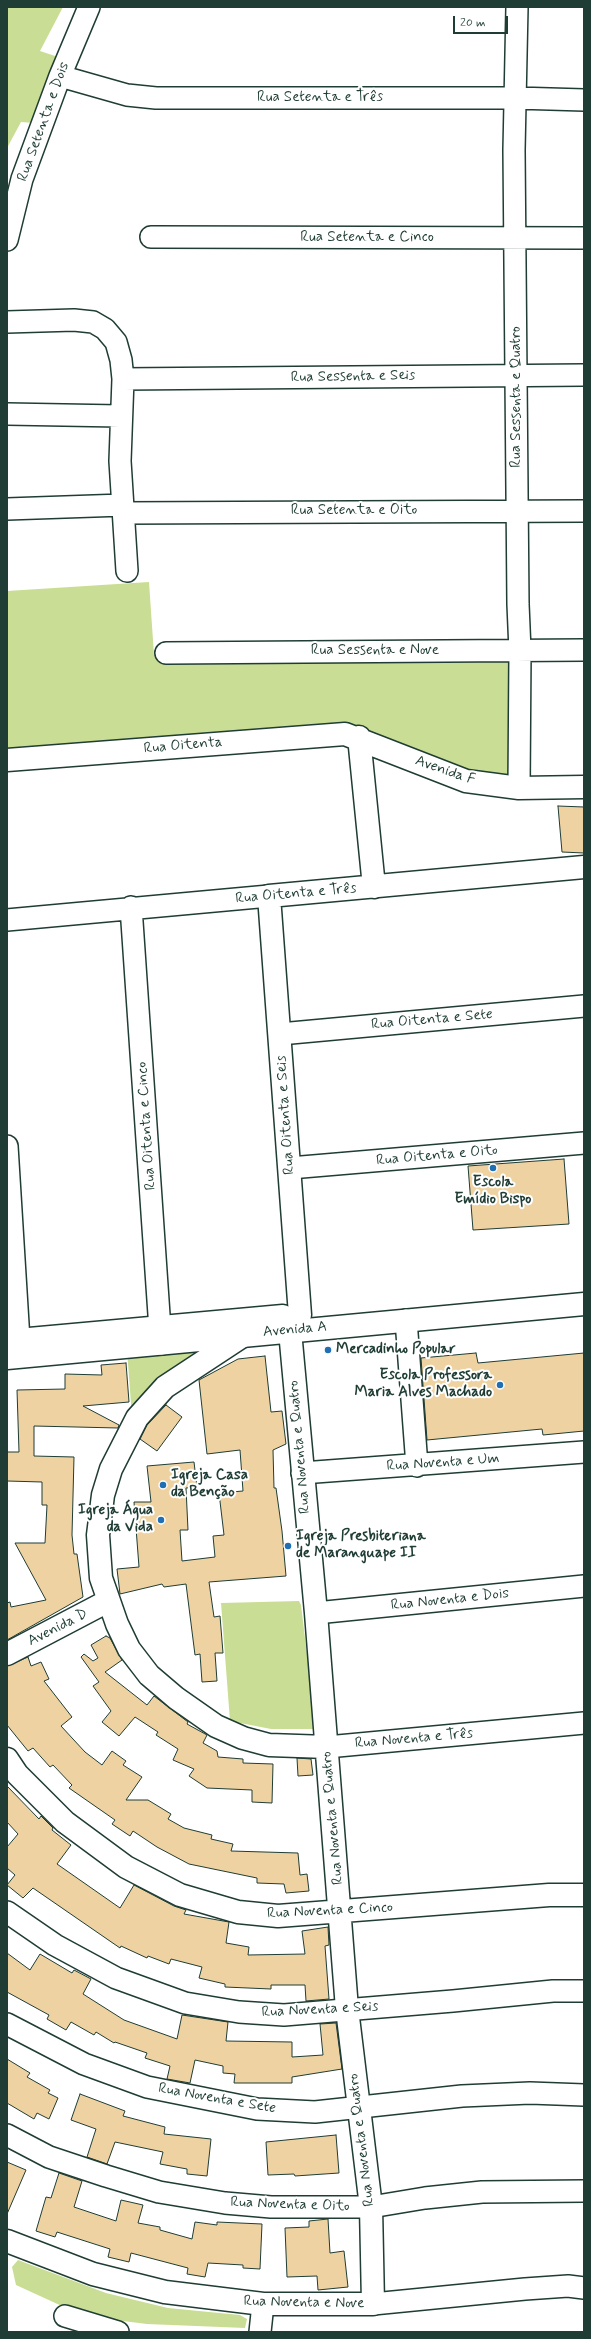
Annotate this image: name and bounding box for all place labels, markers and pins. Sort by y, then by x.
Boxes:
marker: Escola Emídio Bispo [488,1163,498,1173]
place label: Escola Emídio Bispo [455,1174,531,1209]
place label: Mercadinho Popular [336,1341,456,1359]
marker: Mercadinho Popular [323,1345,333,1355]
place label: Escola Professora Maria Alves Machado [355,1367,492,1402]
marker: Escola Professora Maria Alves Machado [495,1380,505,1390]
place label: Igreja Casa da Benção [171,1467,248,1502]
marker: Igreja Casa da Benção [158,1480,168,1490]
place label: Igreja Água da Vida [78,1502,153,1537]
marker: Igreja Água da Vida [156,1515,166,1525]
place label: Igreja Presbiteriana de Maranguape II [296,1528,426,1563]
marker: Igreja Presbiteriana de Maranguape II [283,1541,293,1551]

